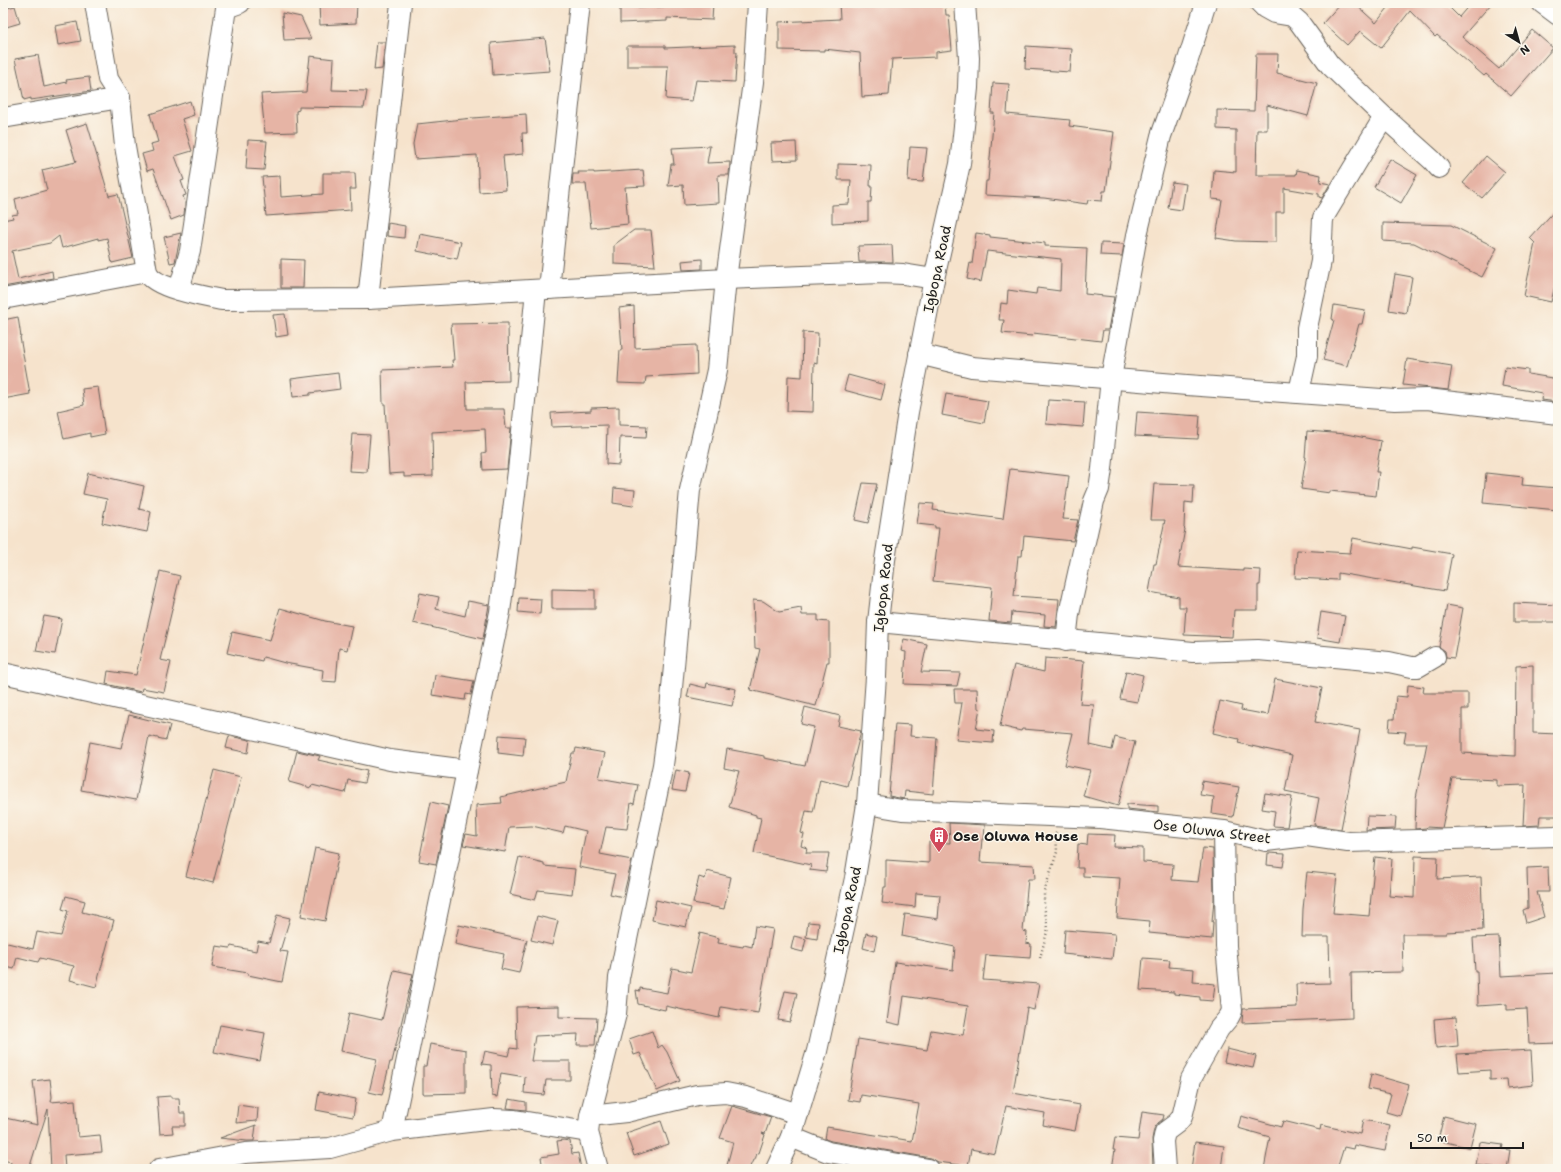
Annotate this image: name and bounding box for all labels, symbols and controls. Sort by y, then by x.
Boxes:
north arrow [1499,22,1539,62]
text: N [1516,41,1533,58]
street label: Igbopa Road [919,224,955,314]
street label: Igbopa Road [869,543,897,633]
street label: Ose Oluwa Street [1152,815,1272,847]
building icon: Ose Oluwa House [928,825,950,853]
place label: Ose Oluwa House [953,827,1078,845]
street label: Igbopa Road [829,865,865,955]
scale bar [1411,1124,1523,1150]
text: 50 m [1417,1130,1447,1146]

